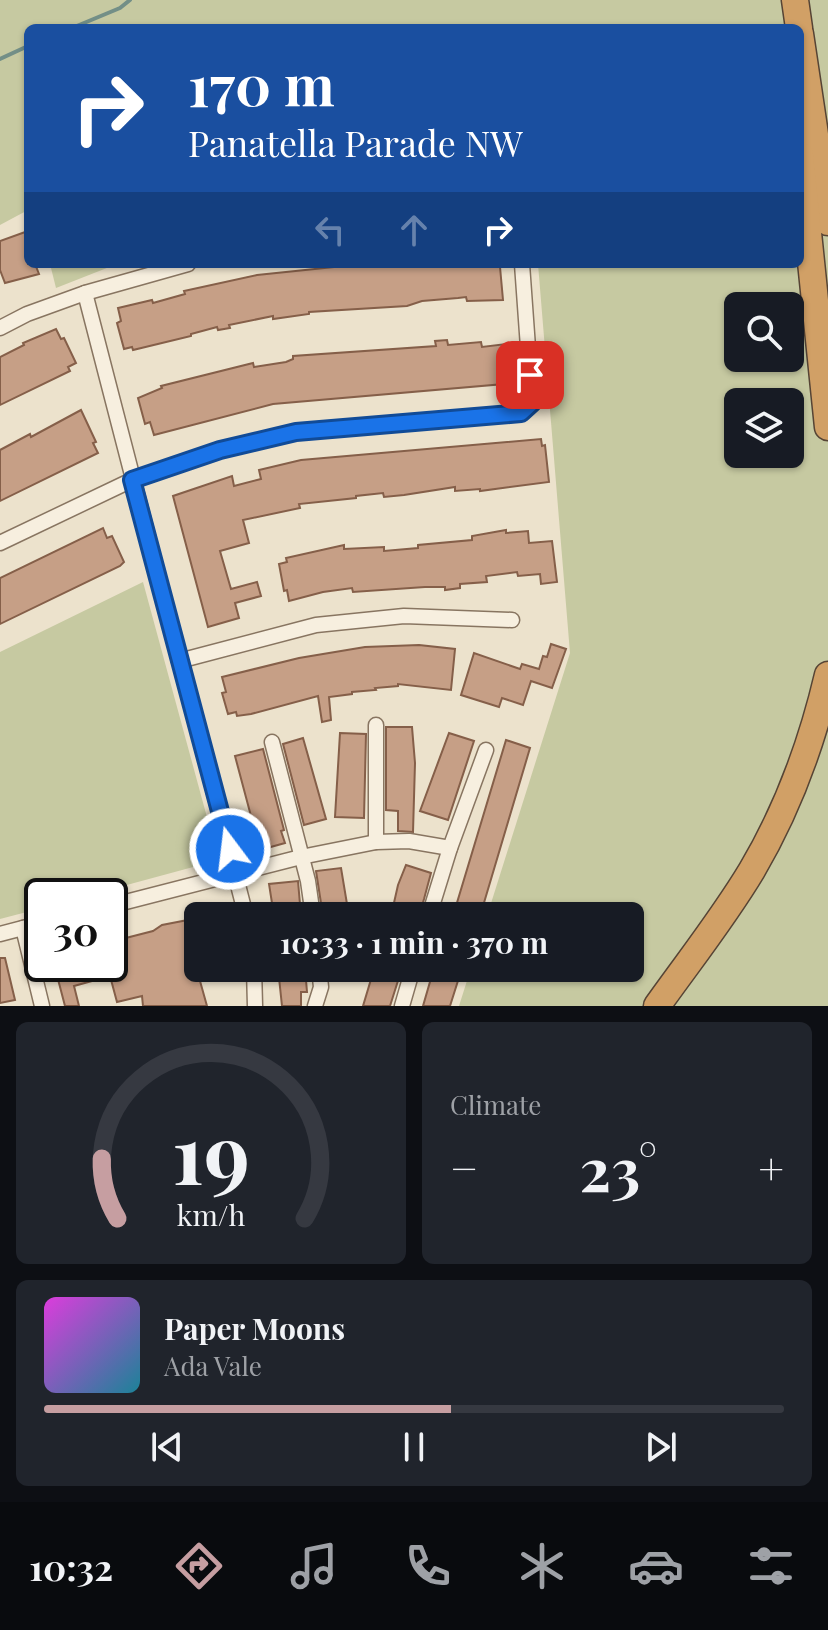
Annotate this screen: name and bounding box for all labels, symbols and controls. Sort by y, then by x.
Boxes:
text: 170 m [188,46,335,121]
icon: right [56,56,160,160]
text: Panatella Parade NW [188,118,523,166]
icon: left [308,208,352,252]
icon: ahead [392,208,436,252]
icon: right [476,208,520,252]
map controls [724,292,804,468]
button: search [724,292,804,372]
pin [496,341,564,409]
icon: arrive [508,353,552,397]
button: layers [724,388,804,468]
position arrow [188,807,272,891]
speed limit sign: 30 [24,878,128,982]
text: 10:33 · 1 min · 370 m [280,922,548,962]
text: Climate [450,1087,541,1122]
text: 19 [172,1095,250,1206]
text: 23° [580,1127,657,1207]
text: − [450,1137,478,1196]
text: + [758,1137,784,1196]
text: km/h [177,1195,245,1233]
text: Paper Moons [164,1308,345,1348]
text: Ada Vale [164,1348,262,1383]
icon: previous [145,1425,189,1469]
icon: pause [392,1425,436,1469]
icon: next [639,1425,683,1469]
icon: directions [171,1538,227,1594]
icon: music [286,1538,342,1594]
icon: phone [400,1538,456,1594]
icon: climate [514,1538,570,1594]
icon: car [628,1538,684,1594]
icon: filters [743,1538,799,1594]
text: 10:32 [29,1542,113,1590]

